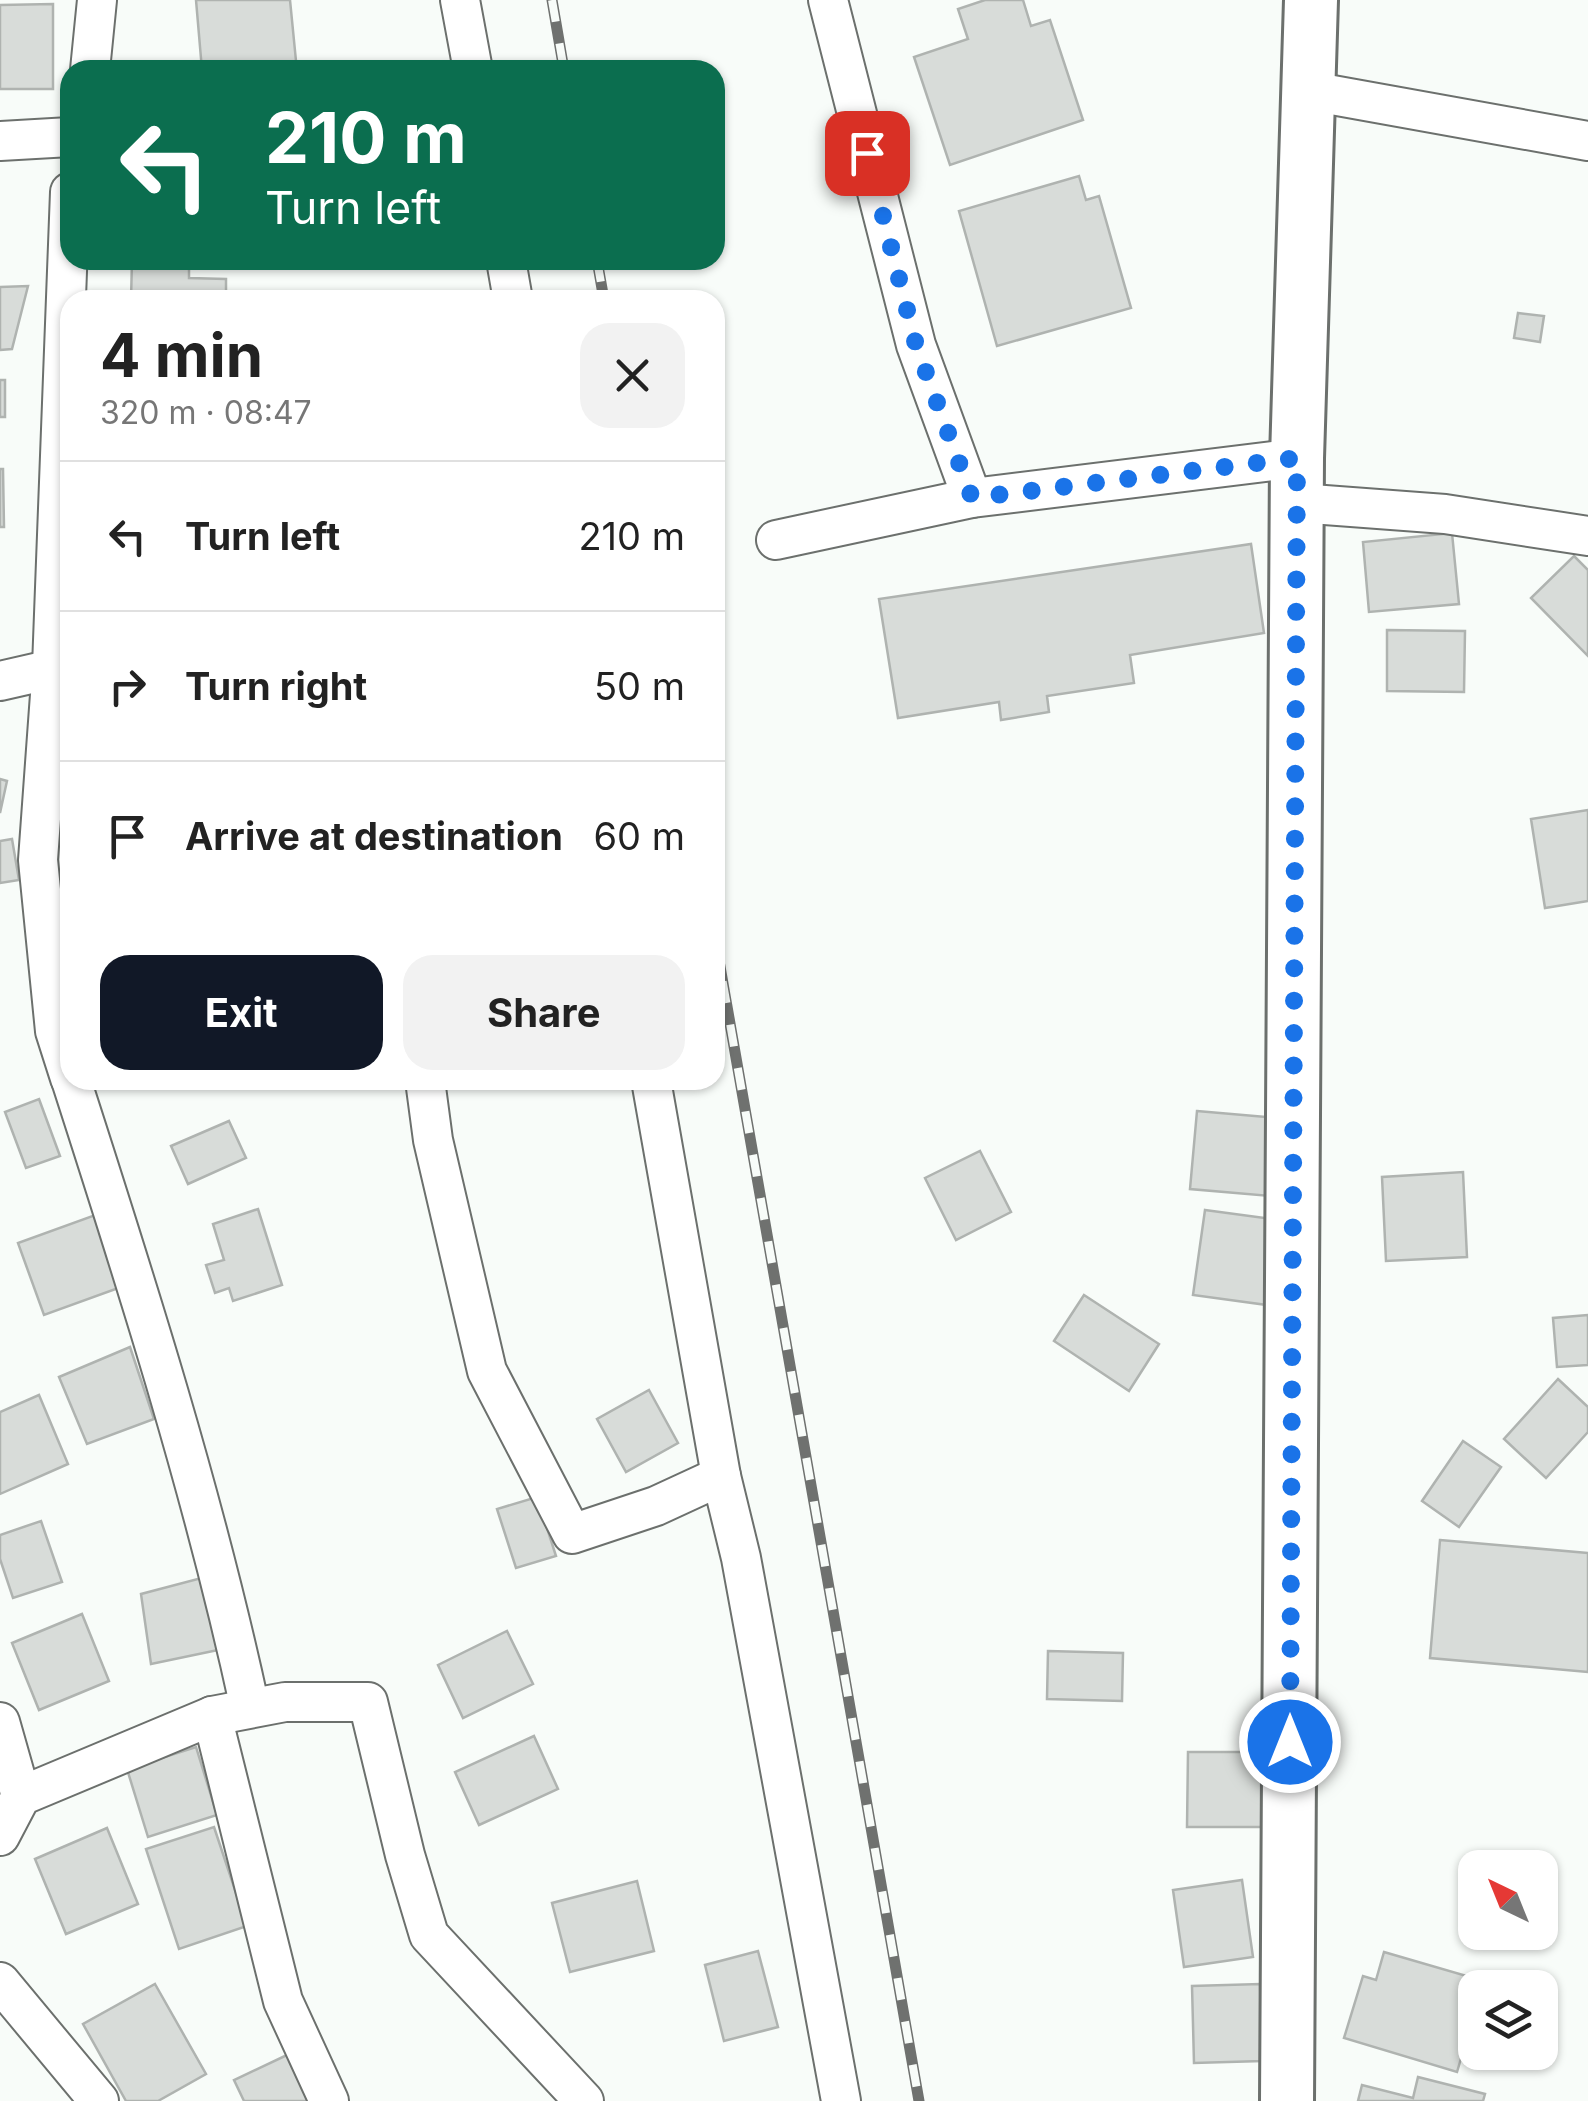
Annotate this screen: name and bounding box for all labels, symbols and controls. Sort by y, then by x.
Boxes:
text: 210 m [265,95,467,180]
icon: left [100,100,230,230]
pin [825,111,910,196]
icon: arrive [840,126,895,181]
text: Turn left [265,180,441,235]
text: 4 min [100,319,263,391]
button: close [580,323,685,428]
text: 320 m · 08:47 [100,393,312,432]
icon: left [100,509,155,564]
text: Turn left [185,513,340,559]
text: 210 m [578,513,685,559]
icon: right [100,659,155,714]
text: Turn right [185,663,367,709]
text: 50 m [594,663,685,709]
icon: arrive [100,809,155,864]
text: Arrive at destination [185,813,563,859]
text: 60 m [593,813,685,859]
button: Exit [100,955,383,1070]
button: Share [403,955,685,1070]
position arrow [1238,1690,1342,1794]
north arrow [1458,1850,1558,1950]
map controls [1458,1850,1558,2070]
button: layers [1458,1970,1558,2070]

